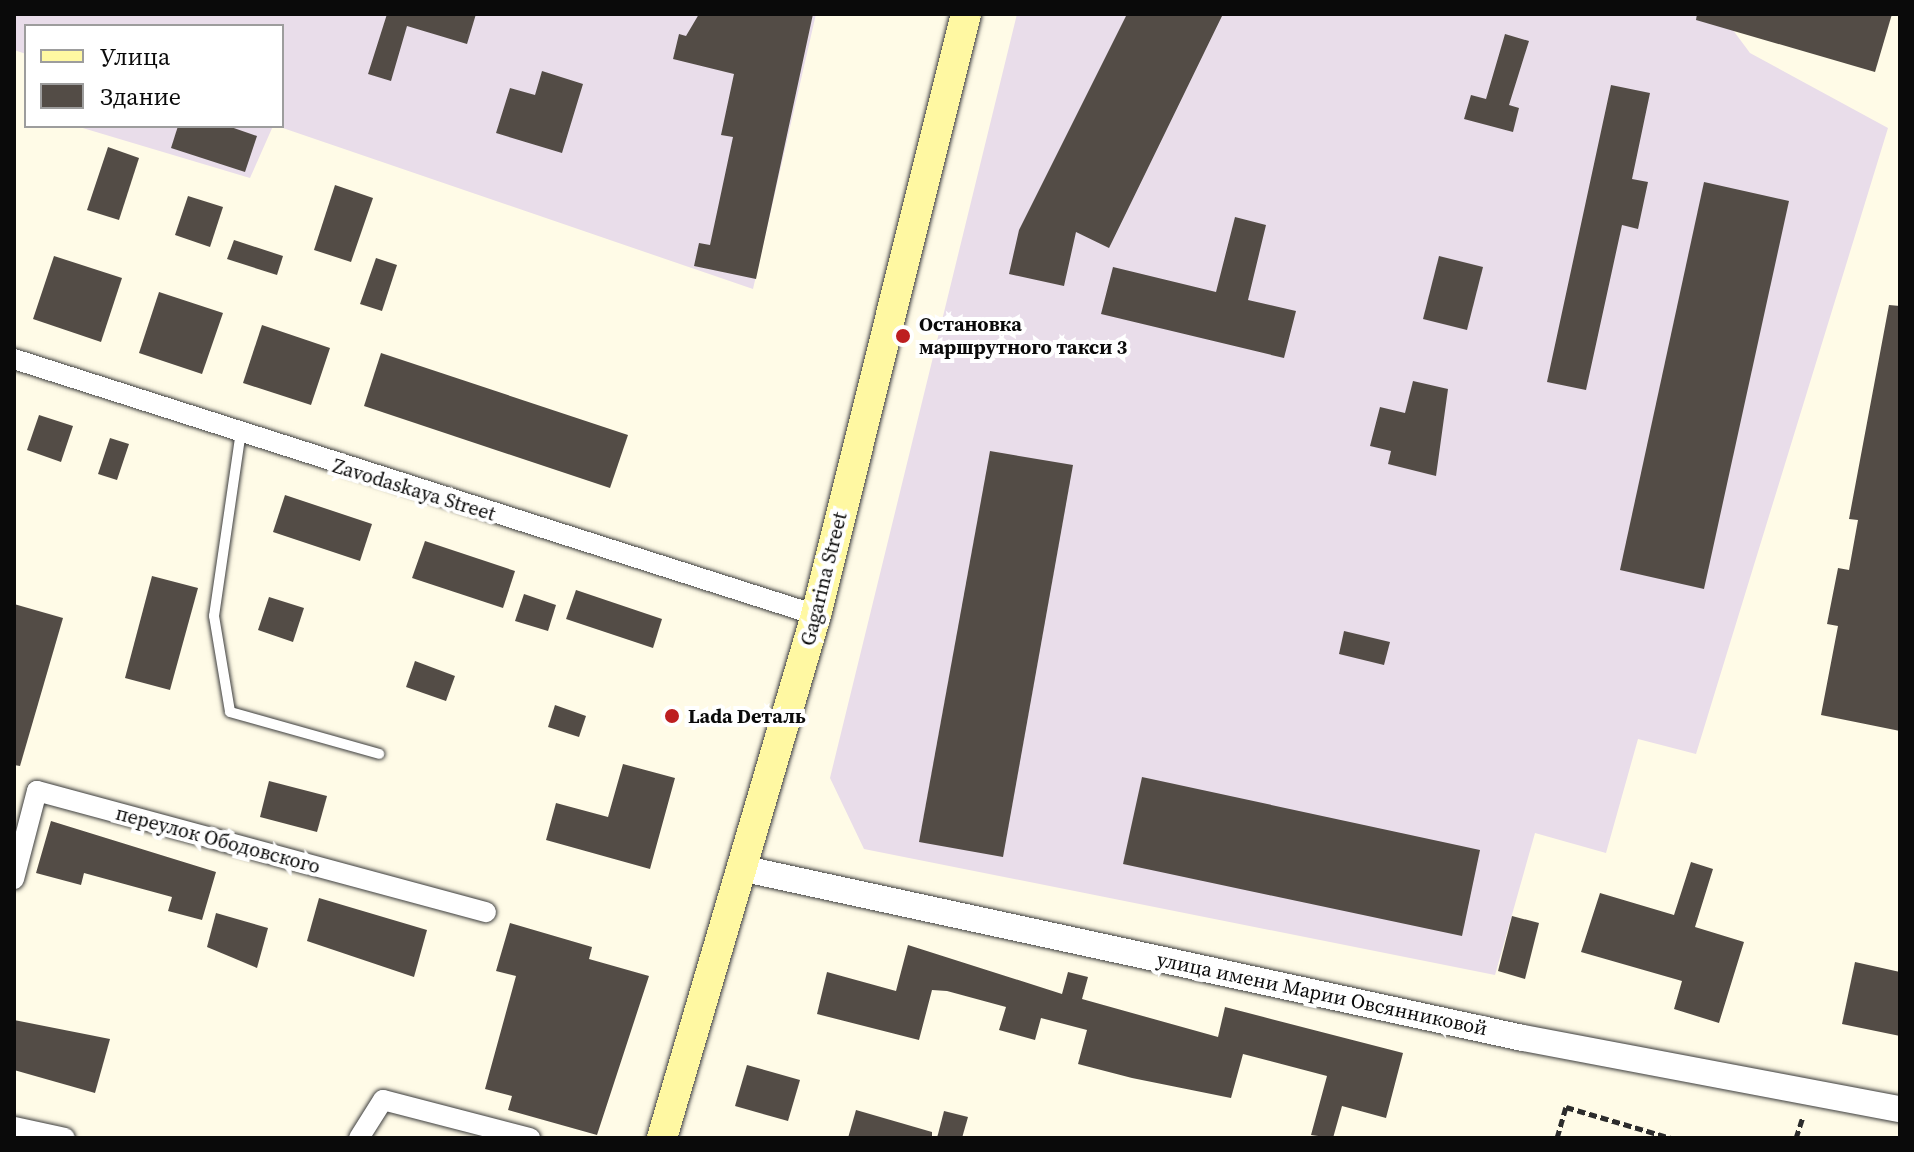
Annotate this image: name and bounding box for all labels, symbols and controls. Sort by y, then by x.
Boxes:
legend [24,24,284,128]
text: Улица [100,40,170,73]
text: Здание [100,80,181,113]
place label: Остановка маршрутного такси 3 [919,312,1127,359]
marker: Остановка маршрутного такси 3 [894,327,912,345]
street label: Zavodaskaya Street [330,454,498,526]
street label: Gagarina Street [796,510,852,648]
place label: Lada Dеталь [688,704,806,728]
marker: Lada Dеталь [663,707,681,725]
street label: переулок Ободовского [113,801,323,879]
street label: улица имени Марии Овсянниковой [1154,947,1490,1041]

